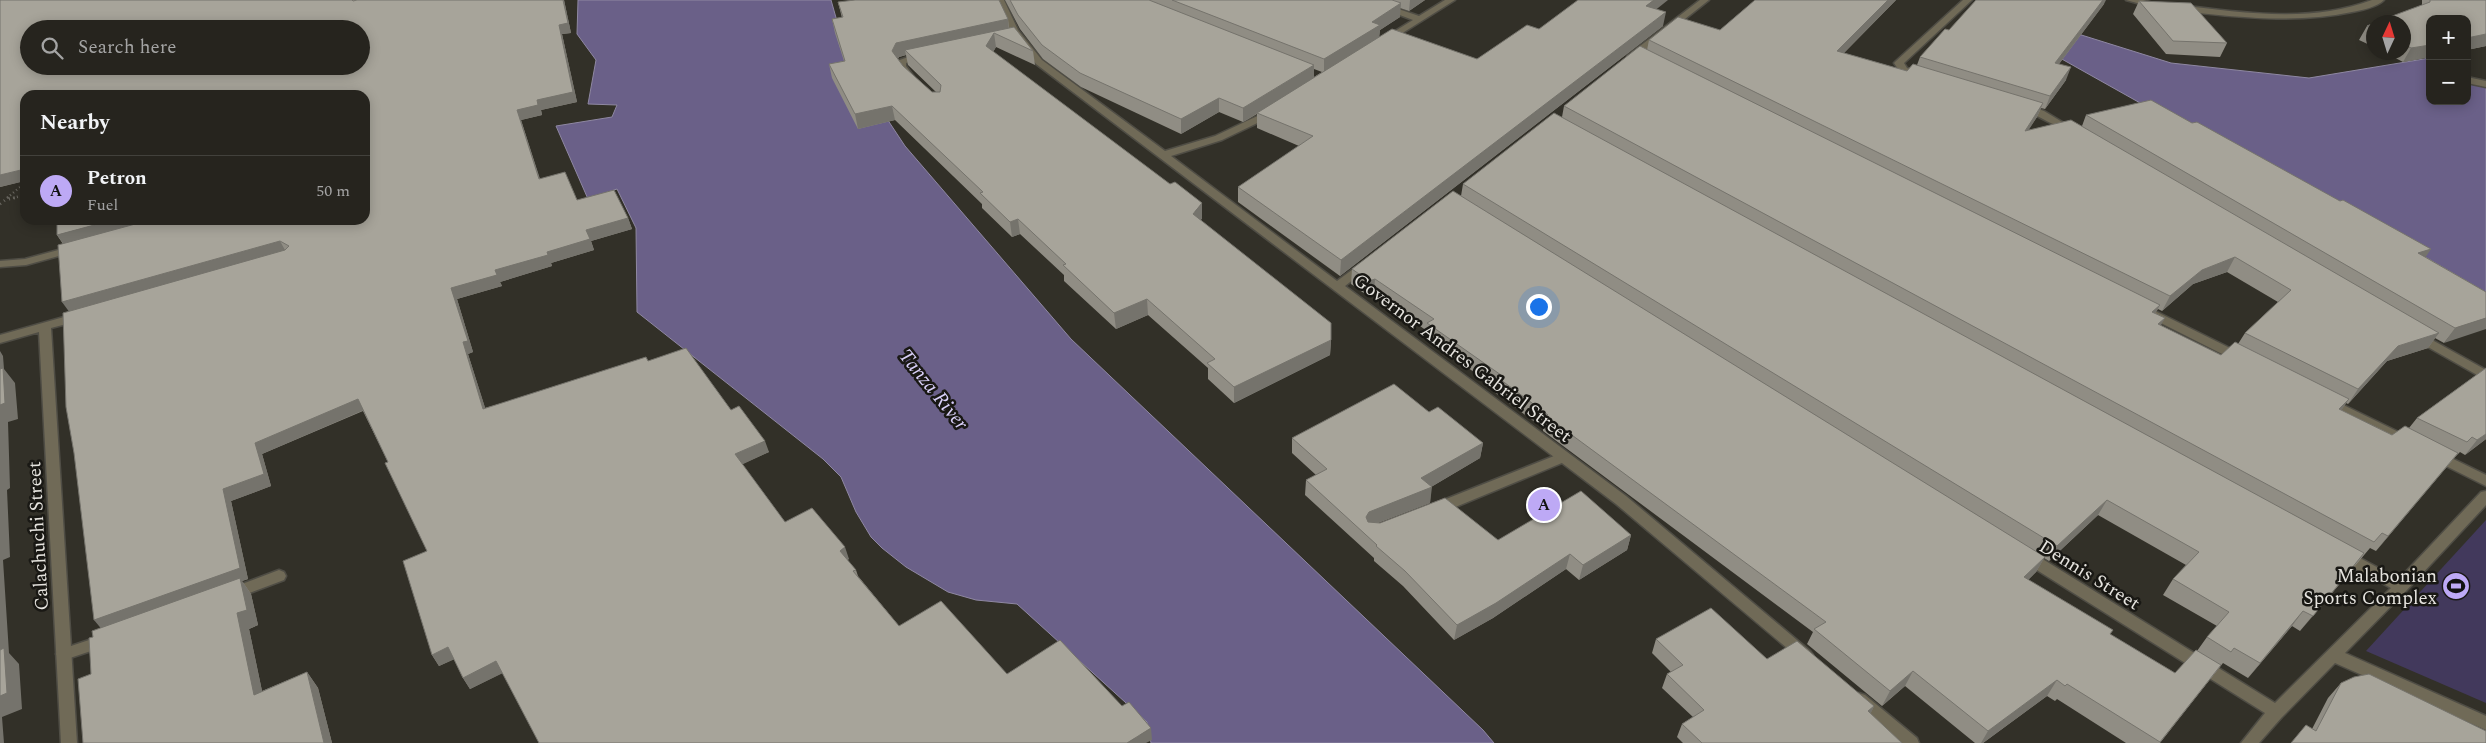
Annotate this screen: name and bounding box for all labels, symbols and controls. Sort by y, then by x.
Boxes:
north arrow [2366,15,2411,60]
map controls [2426,15,2471,105]
button: + [2426,15,2471,60]
search box [20,20,370,75]
text: Search here [78,33,177,62]
icon: search [38,34,66,62]
button: − [2426,60,2471,105]
text: Nearby [40,107,110,139]
text: Petron [87,164,147,193]
text: A [50,179,62,203]
text: 50 m [316,179,350,203]
text: Fuel [87,193,118,217]
street label: Governor Andres Gabriel Street [1347,266,1578,450]
your location [1526,294,1552,320]
water label: Tanza River [891,342,976,438]
street label: Calachuchi Street [20,460,57,611]
pin: A [1528,486,1560,524]
street label: Dennis Street [2033,533,2146,618]
place label: Malabonian Sports Complex [2303,562,2437,613]
sports icon: Malabonian Sports Complex [2441,571,2471,601]

